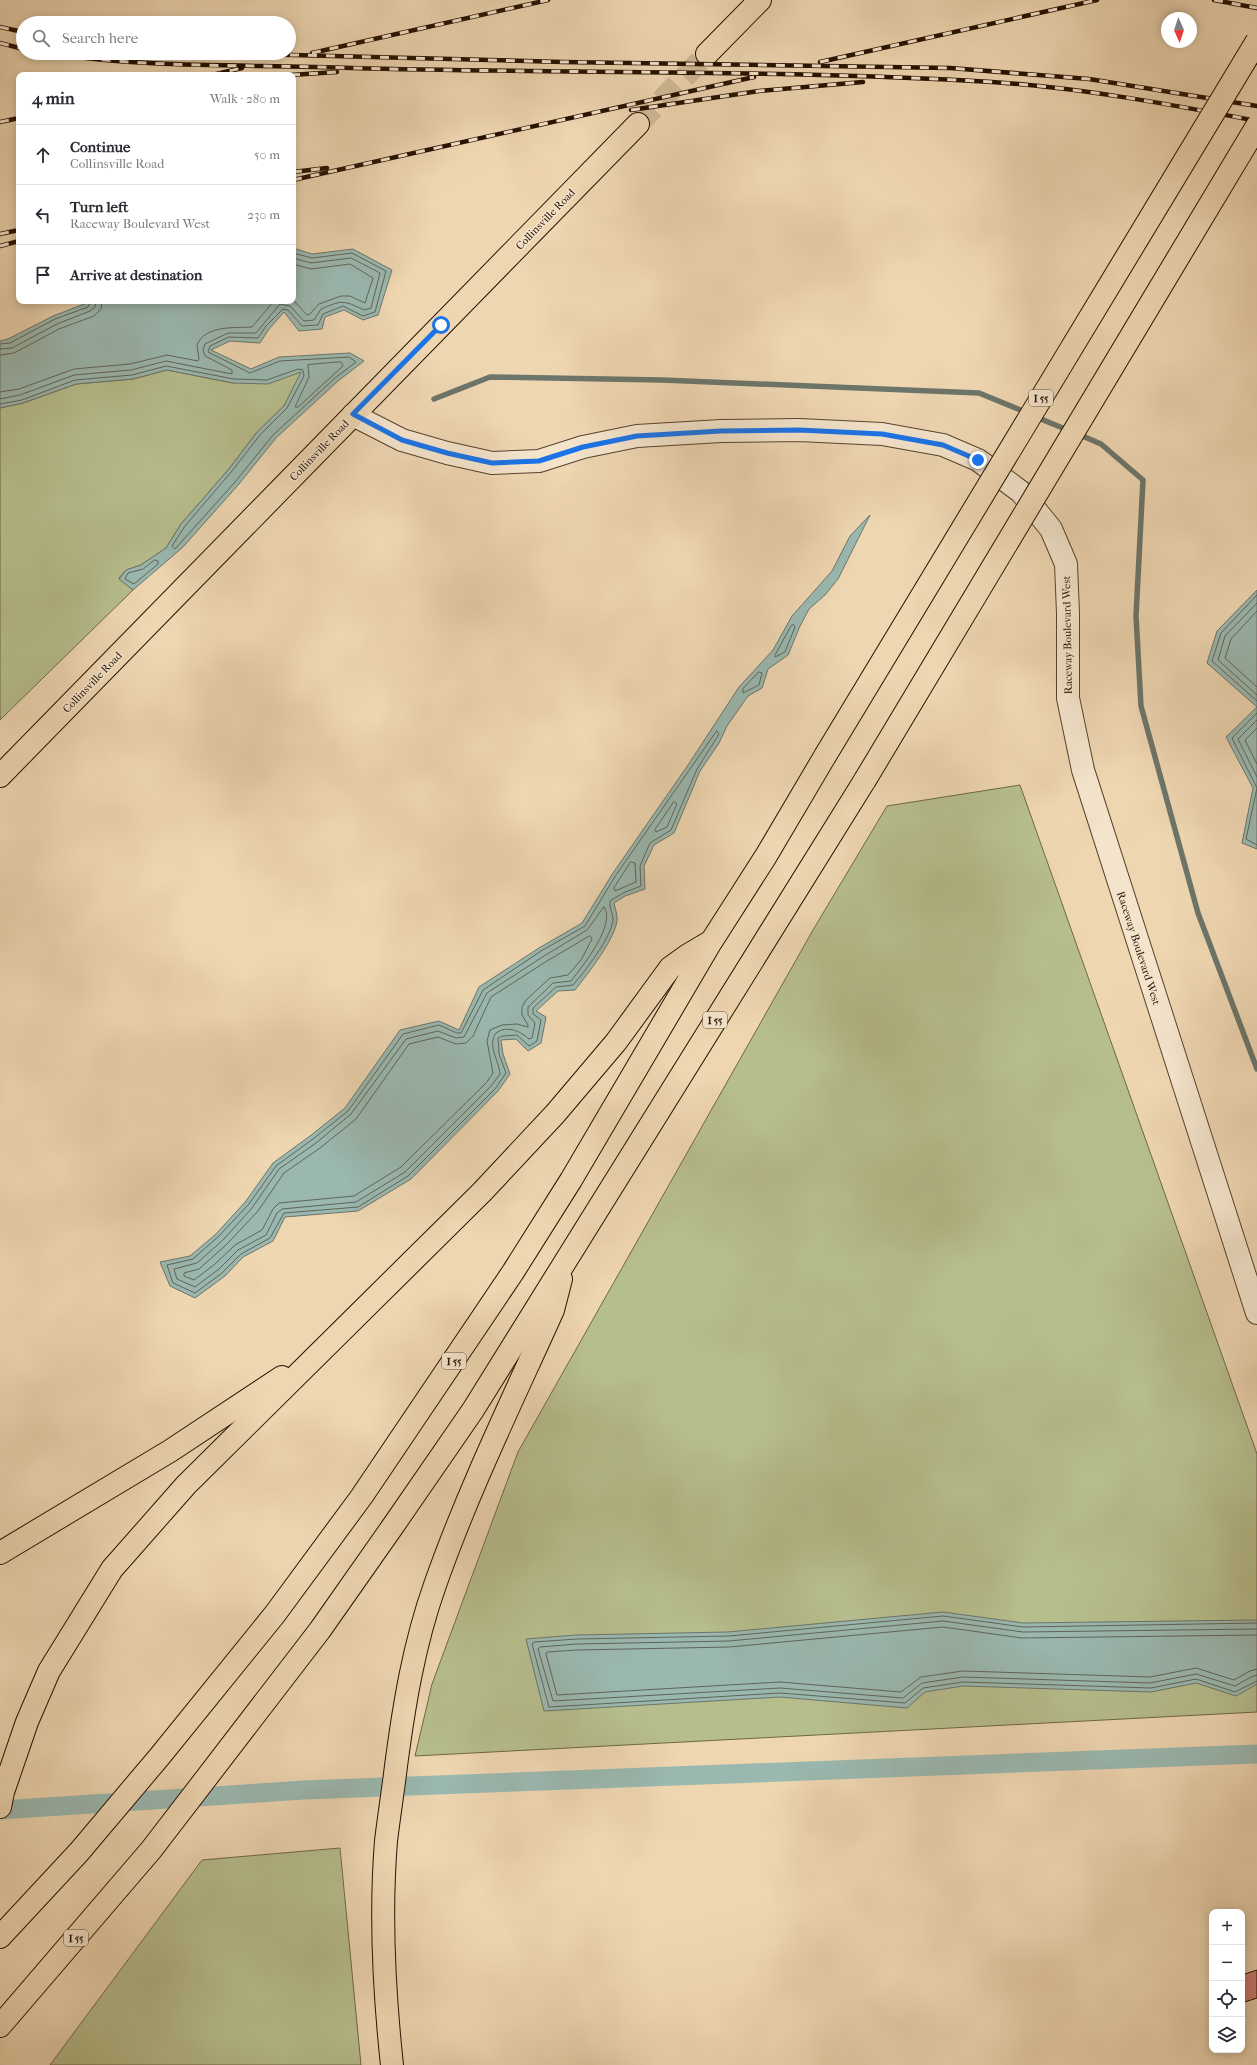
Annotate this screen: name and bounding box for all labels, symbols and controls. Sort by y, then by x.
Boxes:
north arrow [1161,12,1197,48]
search box [16,16,296,60]
icon: search [30,27,52,49]
text: Search here [62,29,138,47]
text: 4 min [32,88,75,108]
text: Walk · 280 m [210,91,280,106]
text: Continue [70,138,130,156]
icon: ahead [32,144,54,166]
text: 50 m [254,147,280,162]
text: Collinsville Road [70,156,164,171]
street label: Collinsville Road [513,185,578,253]
text: Turn left [70,198,128,216]
icon: left [32,204,54,226]
text: 230 m [247,207,280,222]
text: Raceway Boulevard West [70,216,210,231]
icon: arrive [32,264,54,286]
text: Arrive at destination [70,266,202,284]
route start [432,316,450,334]
road number: I 55 [1029,390,1053,406]
street label: Collinsville Road [287,416,352,484]
route end [969,451,987,469]
street label: Raceway Boulevard West [1060,575,1075,694]
street label: Collinsville Road [60,648,125,716]
street label: Raceway Boulevard West [1114,890,1163,1007]
road number: I 55 [703,1012,727,1028]
road number: I 55 [442,1353,466,1369]
map controls [1209,1909,1245,2053]
button: + [1209,1909,1245,1945]
road number: I 55 [64,1930,88,1946]
button: − [1209,1945,1245,1981]
button: locate [1209,1981,1245,2017]
button: layers [1209,2017,1245,2053]

